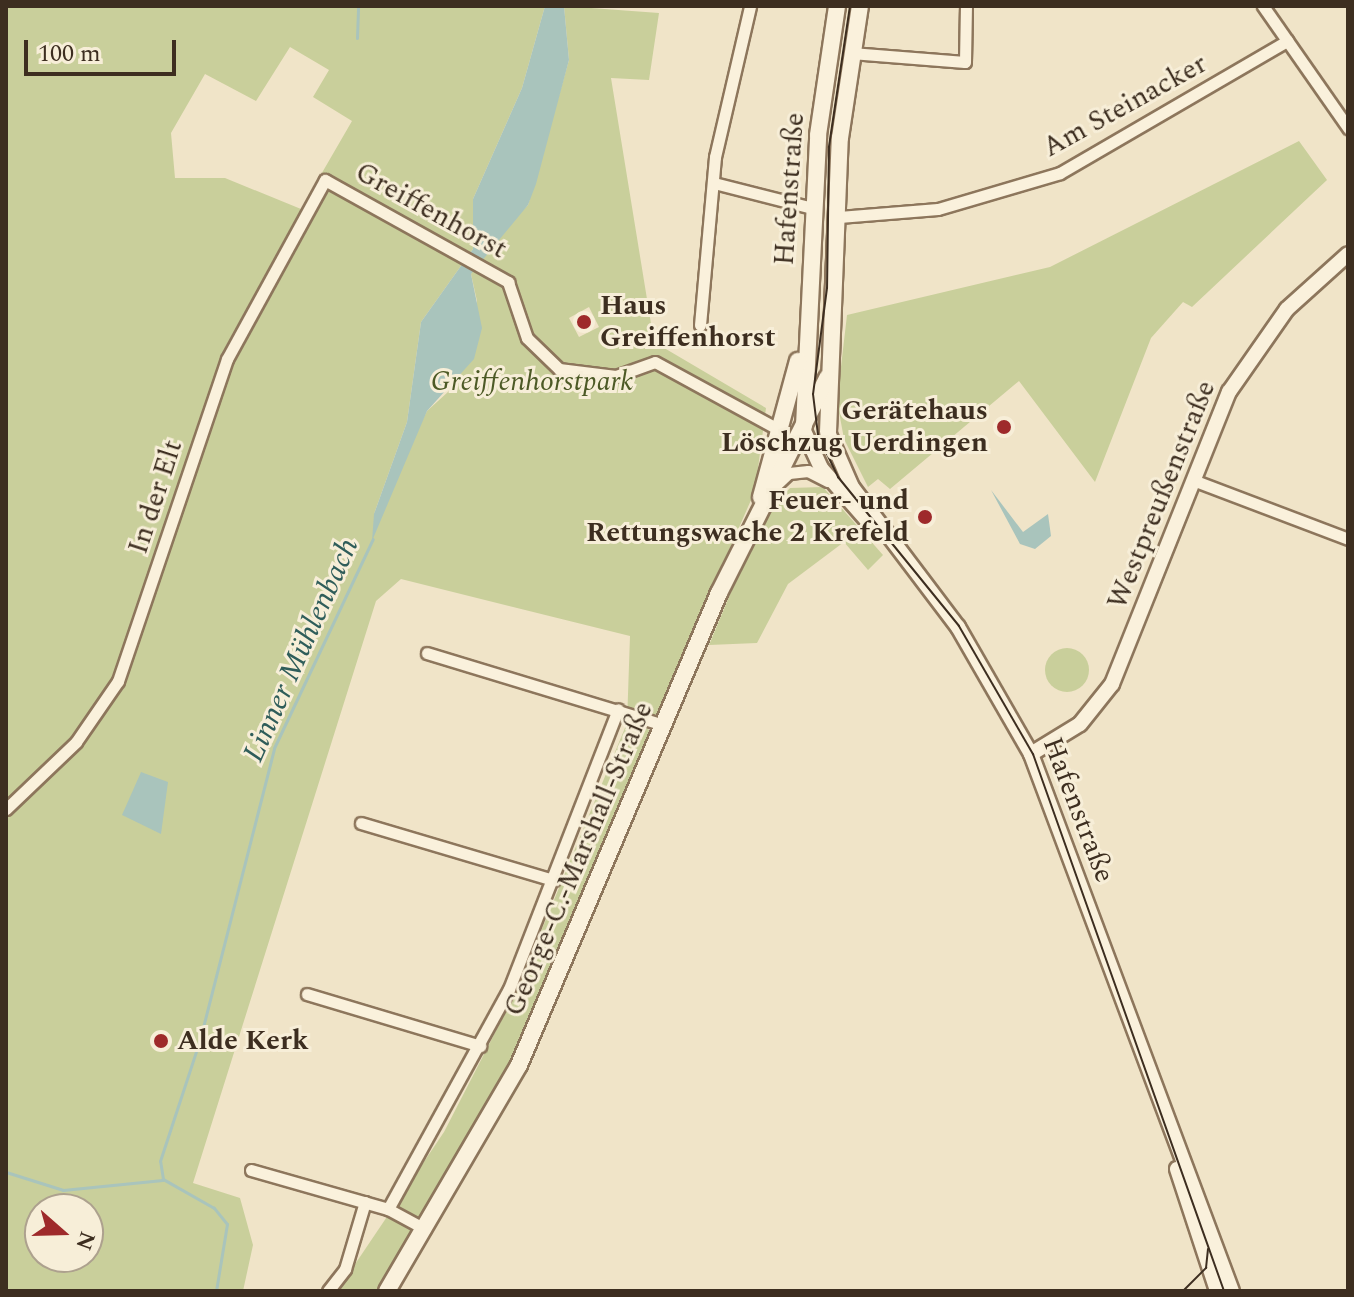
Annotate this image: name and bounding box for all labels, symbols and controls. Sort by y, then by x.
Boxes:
scale bar [28,24,180,74]
text: 100 m [38,36,101,72]
street label: Am Steinacker [1037,47,1213,165]
street label: Hafenstraße [768,111,812,267]
street label: Greiffenhorst [349,156,513,266]
place label: Haus Greiffenhorst [600,289,776,355]
marker: Haus Greiffenhorst [575,313,593,331]
park label: Greiffenhorstpark [431,365,633,399]
street label: Westpreußenstraße [1101,376,1223,614]
place label: Gerätehaus Löschzug Uerdingen [721,394,988,460]
marker: Gerätehaus Löschzug Uerdingen [995,418,1013,436]
street label: In der Elt [122,436,190,558]
place label: Feuer- und Rettungswache 2 Krefeld [586,484,909,550]
marker: Feuer- und Rettungswache 2 Krefeld [916,508,934,526]
water label: Linner Mühlenbach [236,533,366,767]
street label: George-C.-Marshall-Straße [497,697,661,1021]
street label: Hafenstraße [1035,733,1121,887]
place label: Alde Kerk [177,1024,309,1058]
marker: Alde Kerk [152,1032,170,1050]
north arrow [24,1193,104,1273]
text: N [67,1227,104,1255]

